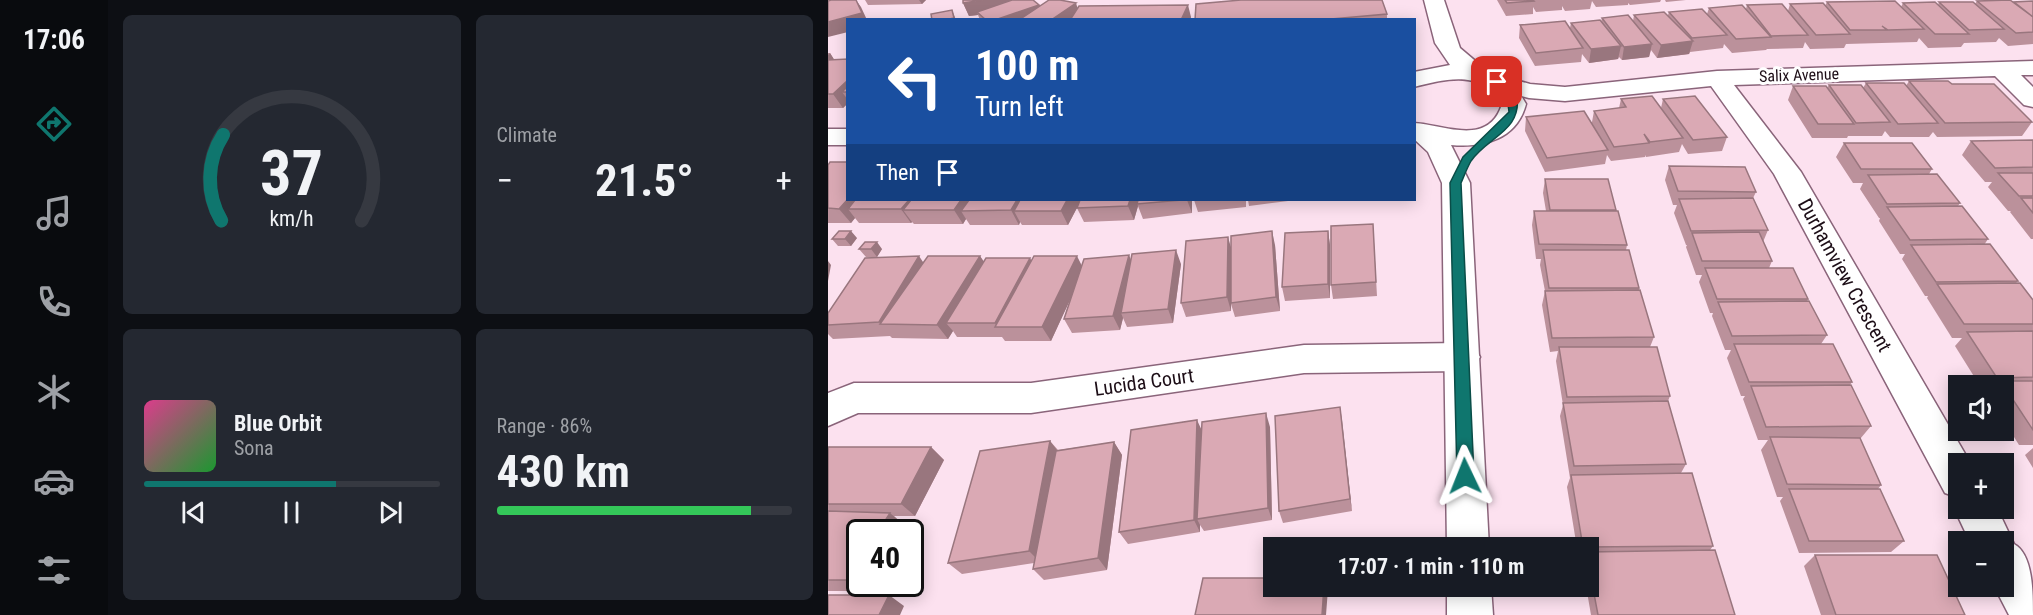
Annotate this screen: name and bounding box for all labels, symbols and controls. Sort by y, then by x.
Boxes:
text: 17:06 [23,24,85,56]
text: 100 m [975,41,1080,90]
icon: left [876,42,954,120]
pin [1471,56,1522,107]
street label: Salix Avenue [1759,64,1839,86]
icon: arrive [1480,65,1513,98]
text: Turn left [975,91,1064,123]
icon: directions [33,103,75,145]
text: Climate [497,123,557,147]
text: 37 [260,137,323,210]
text: 21.5° [595,154,694,207]
icon: arrive [931,156,964,189]
text: Then [876,160,919,185]
text: − [497,161,513,200]
text: + [776,161,792,200]
icon: music [33,192,75,234]
street label: Durhamview Crescent [1793,194,1897,356]
text: km/h [270,207,314,232]
icon: phone [33,281,75,323]
street label: Lucida Court [1093,363,1195,401]
icon: climate [33,371,75,413]
map controls [1948,375,2014,597]
button: sound [1948,375,2014,441]
text: Blue Orbit [234,411,322,436]
text: Range · 86% [497,414,592,438]
text: Sona [234,436,274,460]
position arrow [1433,444,1497,508]
text: 430 km [497,445,630,498]
button: + [1948,453,2014,519]
icon: car [33,460,75,502]
icon: previous [177,496,210,529]
icon: pause [275,496,308,529]
icon: next [374,496,407,529]
speed limit sign: 40 [846,519,924,597]
button: − [1948,531,2014,597]
icon: filters [33,549,75,591]
text: 17:07 · 1 min · 110 m [1338,554,1524,579]

